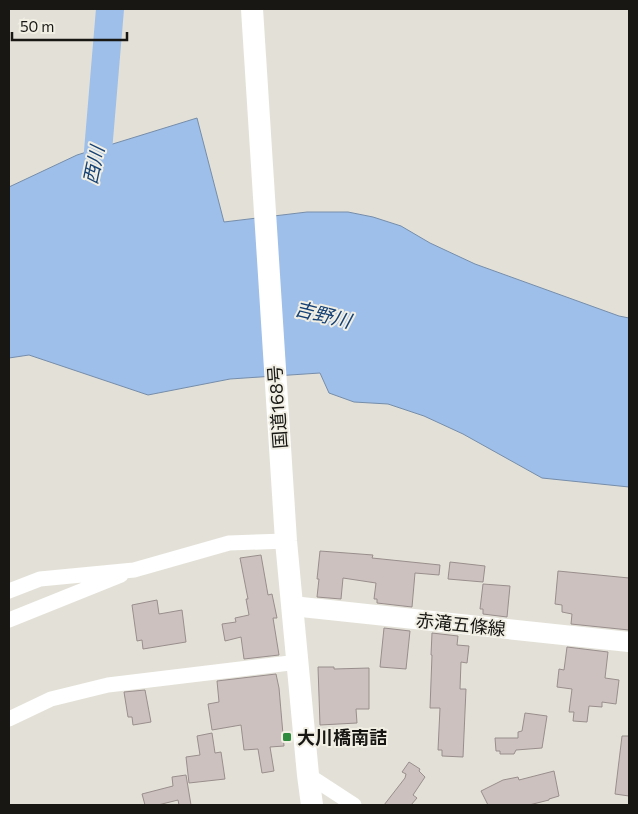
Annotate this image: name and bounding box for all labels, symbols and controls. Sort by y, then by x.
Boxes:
scale bar [12,10,128,42]
text: 50 m [20,17,54,35]
water label: 西川 [78,142,109,186]
water label: 吉野川 [293,296,355,333]
street label: 国道168号 [263,365,291,449]
street label: 赤滝五條線 [415,608,507,640]
place label: 大川橋南詰 [297,726,387,748]
marker: 大川橋南詰 [281,731,293,743]

